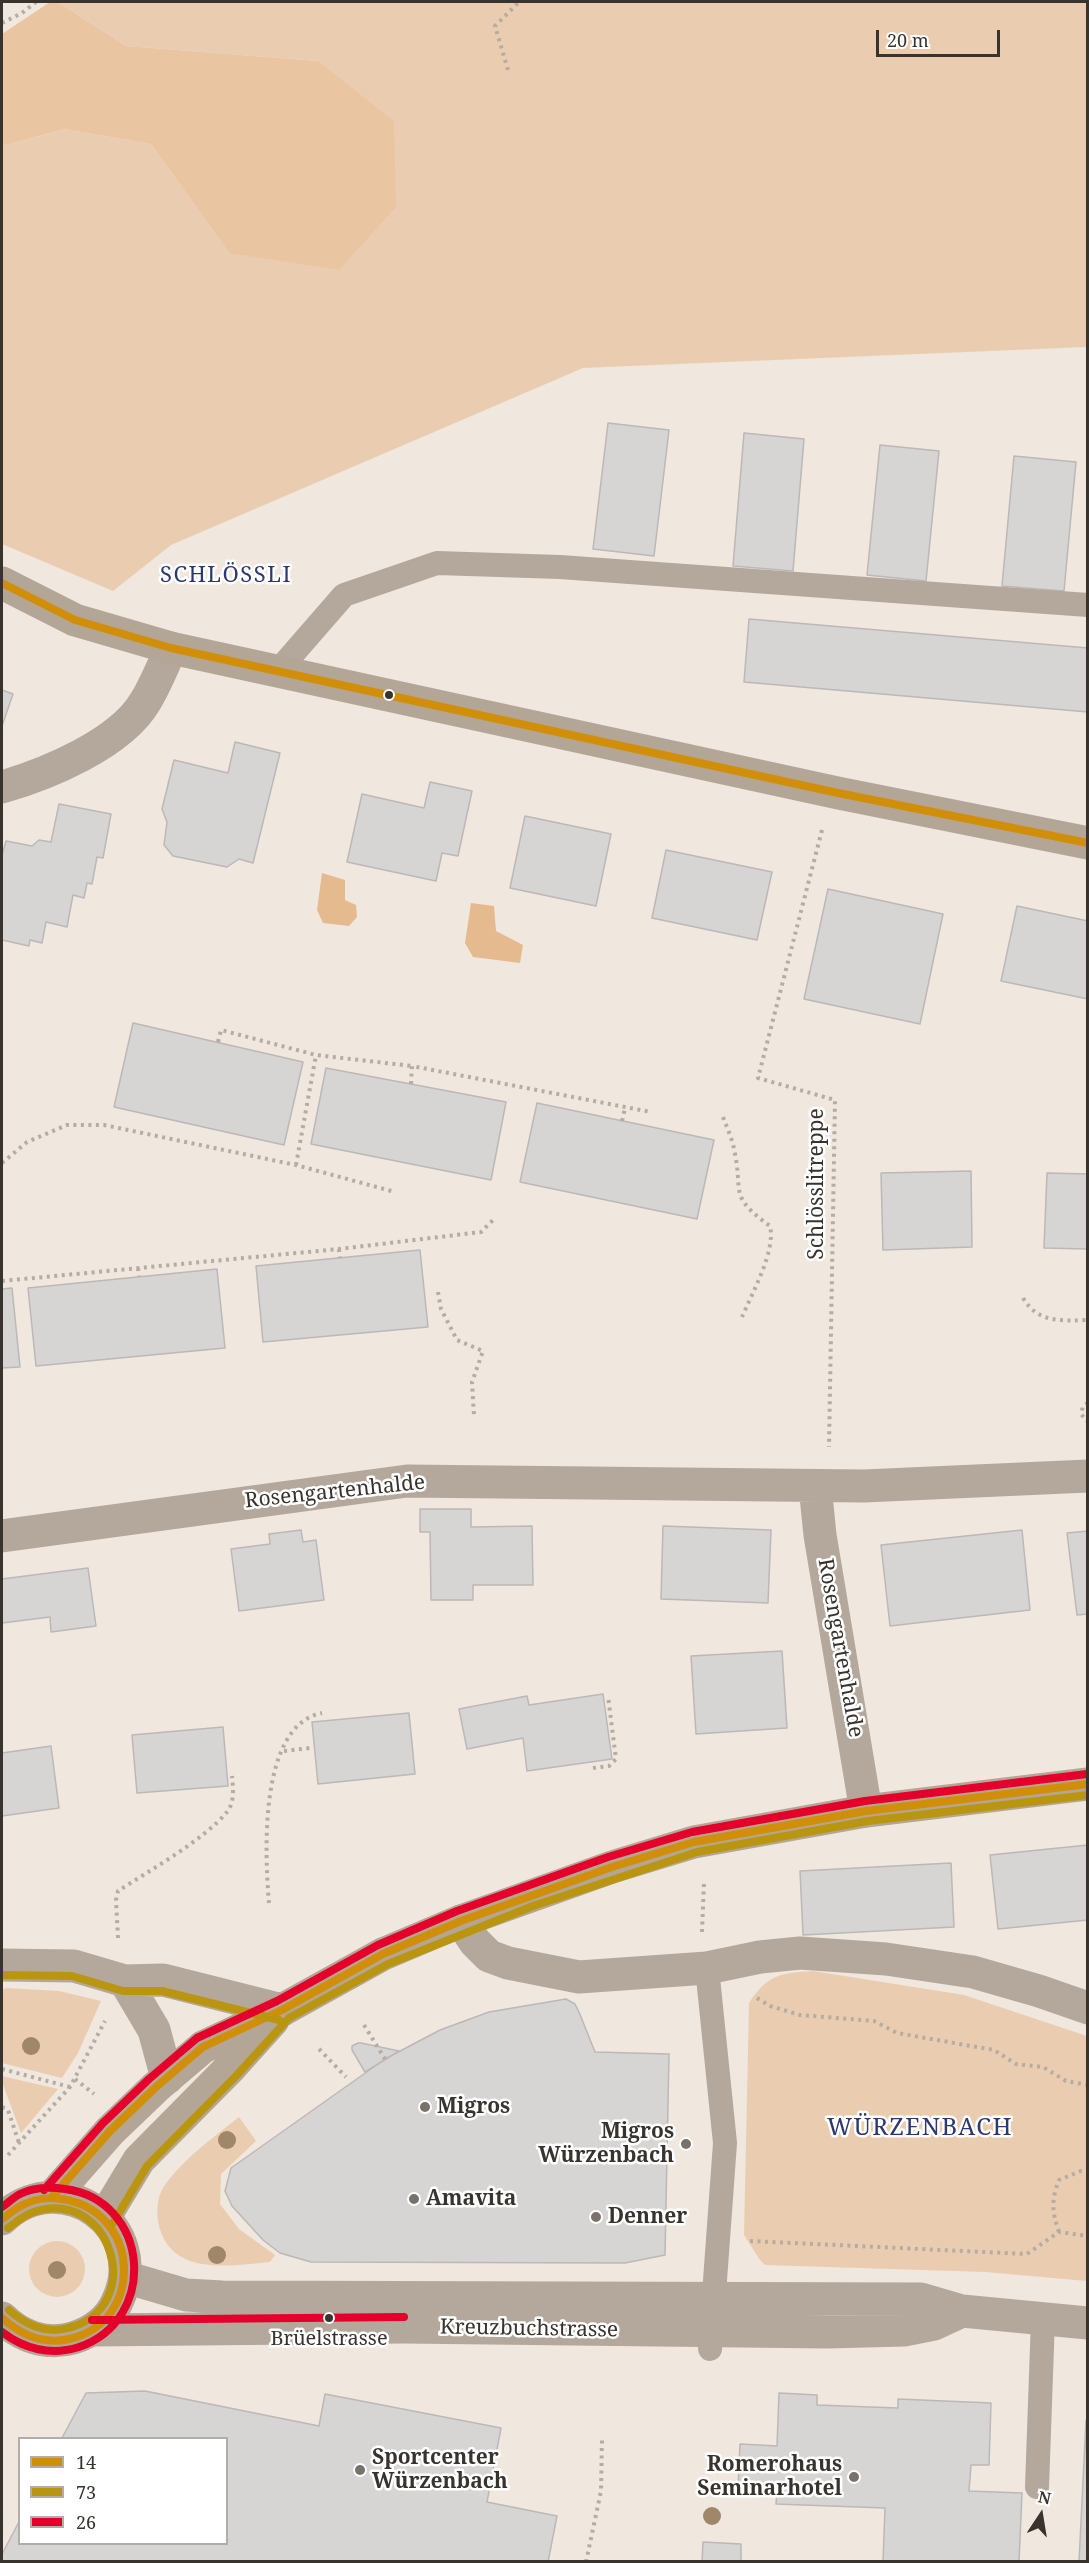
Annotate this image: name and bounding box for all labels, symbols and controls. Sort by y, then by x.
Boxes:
scale bar [879,18,1004,56]
text: 20 m [887,28,929,52]
district label: SCHLÖSSLI [160,563,292,589]
unlabelled marker [383,689,395,701]
street label: Schlösslitreppe [804,1108,830,1260]
street label: Rosengartenhalde [244,1470,426,1514]
street label: Rosengartenhalde [812,1557,868,1739]
place label: Migros [437,2094,510,2120]
marker: Migros [418,2100,432,2114]
district label: WÜRZENBACH [827,2114,1013,2142]
place label: Migros Würzenbach [538,2119,674,2169]
marker: Migros Würzenbach [679,2137,693,2151]
place label: Amavita [426,2186,516,2212]
marker: Amavita [407,2192,421,2206]
place label: Denner [608,2204,687,2230]
marker: Denner [589,2210,603,2224]
marker: Brüelstrasse [323,2312,335,2324]
street label: Kreuzbuchstrasse [440,2315,618,2343]
place label: Brüelstrasse [270,2327,388,2351]
legend [18,2437,228,2545]
place label: Sportcenter Würzenbach [372,2445,508,2495]
text: 14 [76,2450,96,2474]
place label: Romerohaus Seminarhotel [697,2452,842,2502]
marker: Sportcenter Würzenbach [353,2463,367,2477]
marker: Romerohaus Seminarhotel [847,2470,861,2484]
text: 73 [76,2480,96,2504]
north arrow [1011,2485,1071,2545]
text: N [1036,2485,1053,2509]
text: 26 [76,2510,96,2534]

